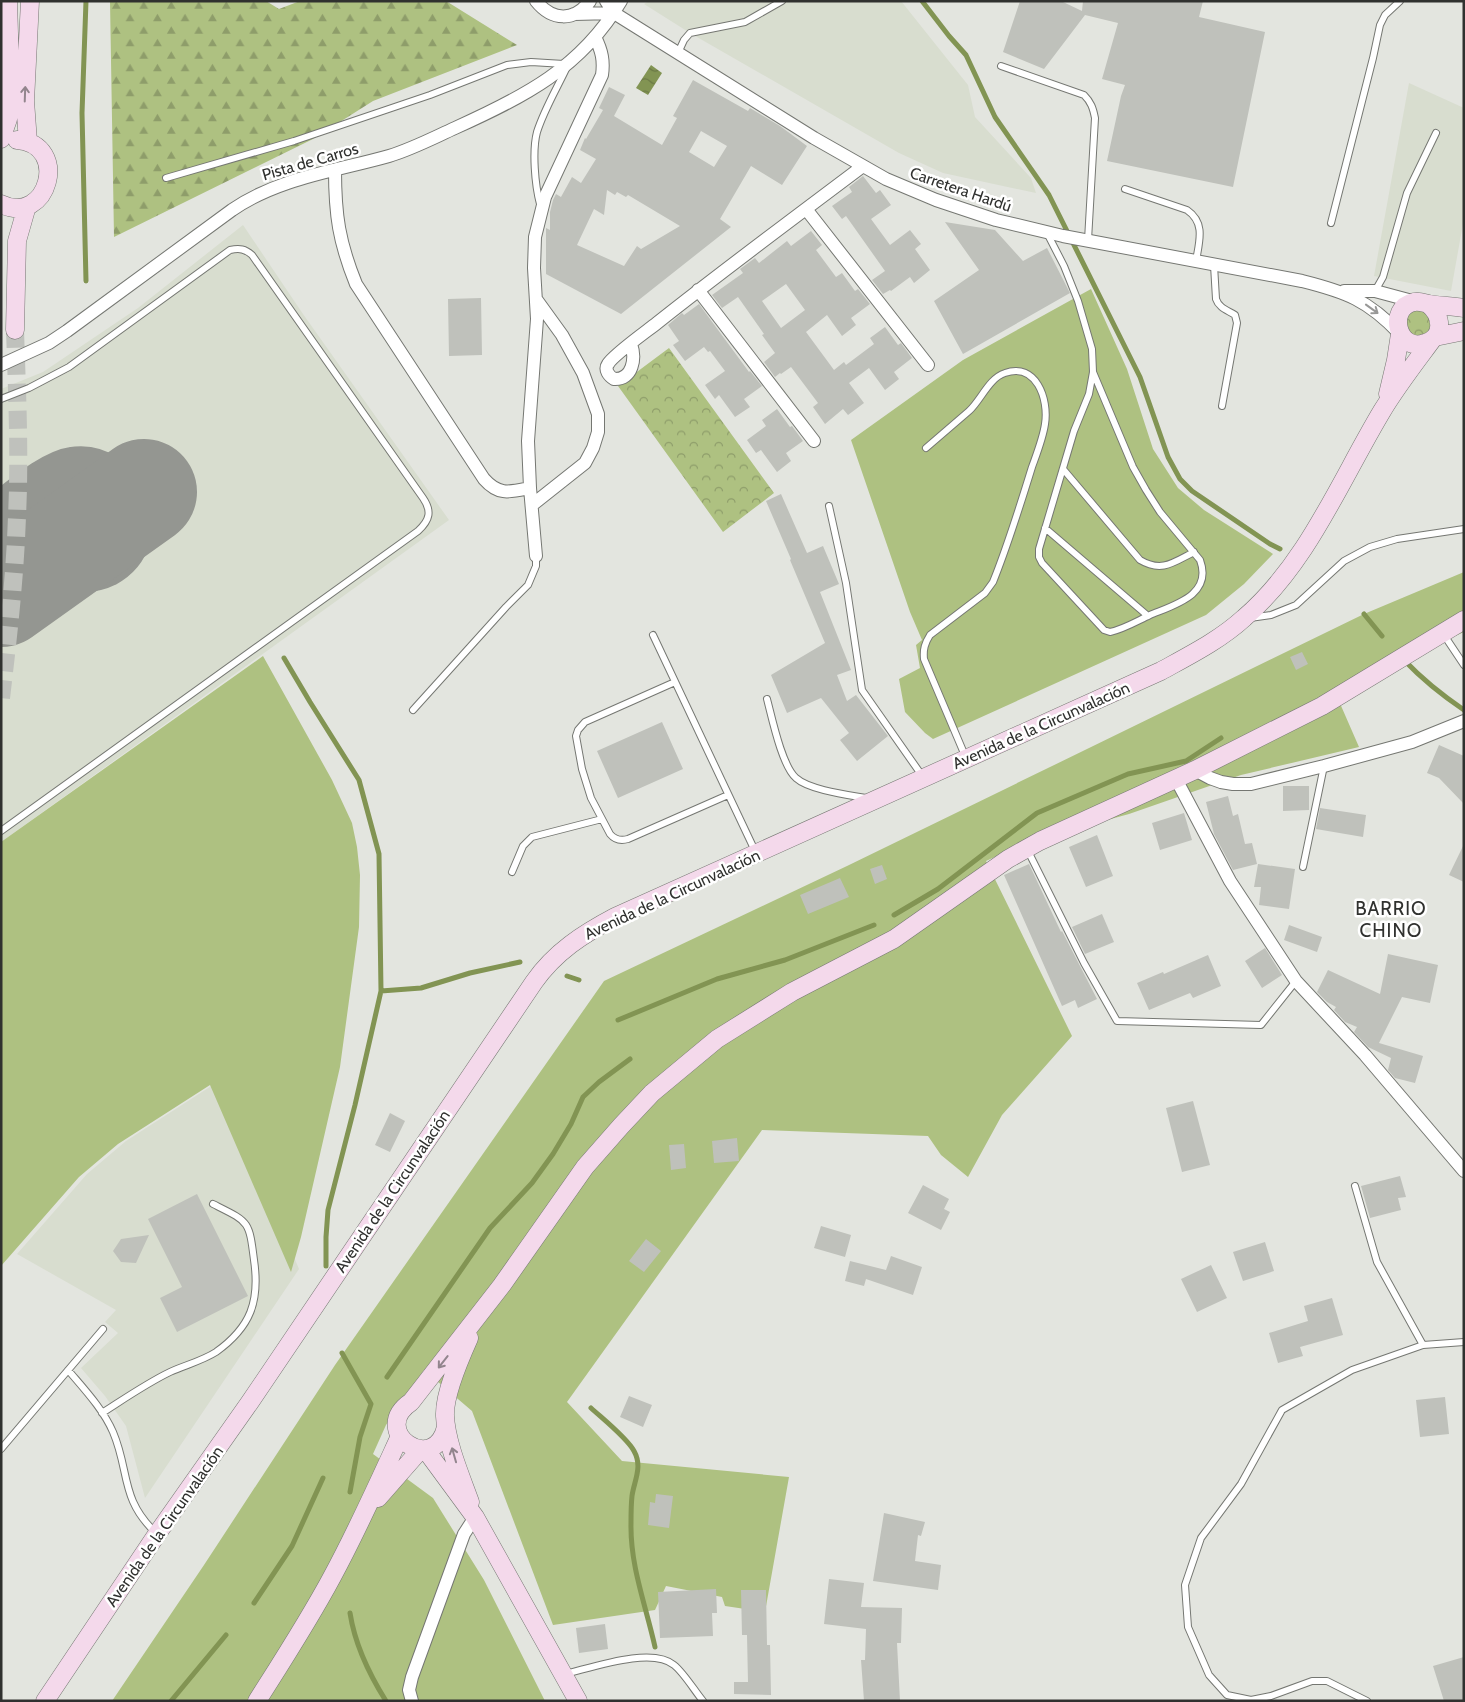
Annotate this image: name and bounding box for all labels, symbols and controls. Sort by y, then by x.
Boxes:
one-way arrow [21,86,30,102]
street label: Pista de Carros [260,139,361,184]
street label: Carretera Hardú [907,163,1014,216]
one-way arrow [1365,304,1379,314]
street label: Avenida de la Circunvalación [950,678,1133,773]
street label: Avenida de la Circunvalación [581,845,763,944]
district label: BARRIO CHINO [1355,897,1427,942]
street label: Avenida de la Circunvalación [331,1106,454,1276]
one-way arrow [437,1355,448,1368]
street label: Avenida de la Circunvalación [102,1442,227,1610]
one-way arrow [449,1448,459,1464]

